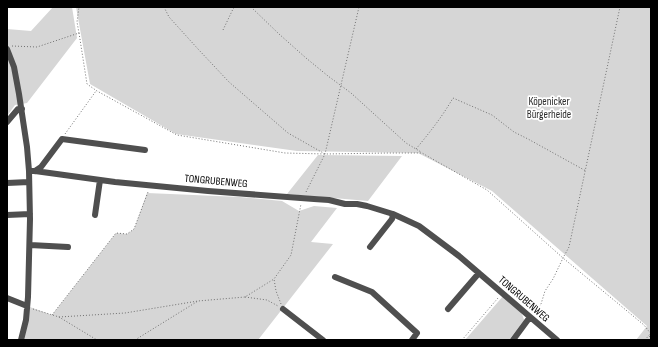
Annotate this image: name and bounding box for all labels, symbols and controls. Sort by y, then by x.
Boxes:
park label: Köpenicker Bürgerheide [527,95,571,121]
street label: TONGRUBENWEG [184,172,248,190]
street label: TONGRUBENWEG [496,273,552,325]

